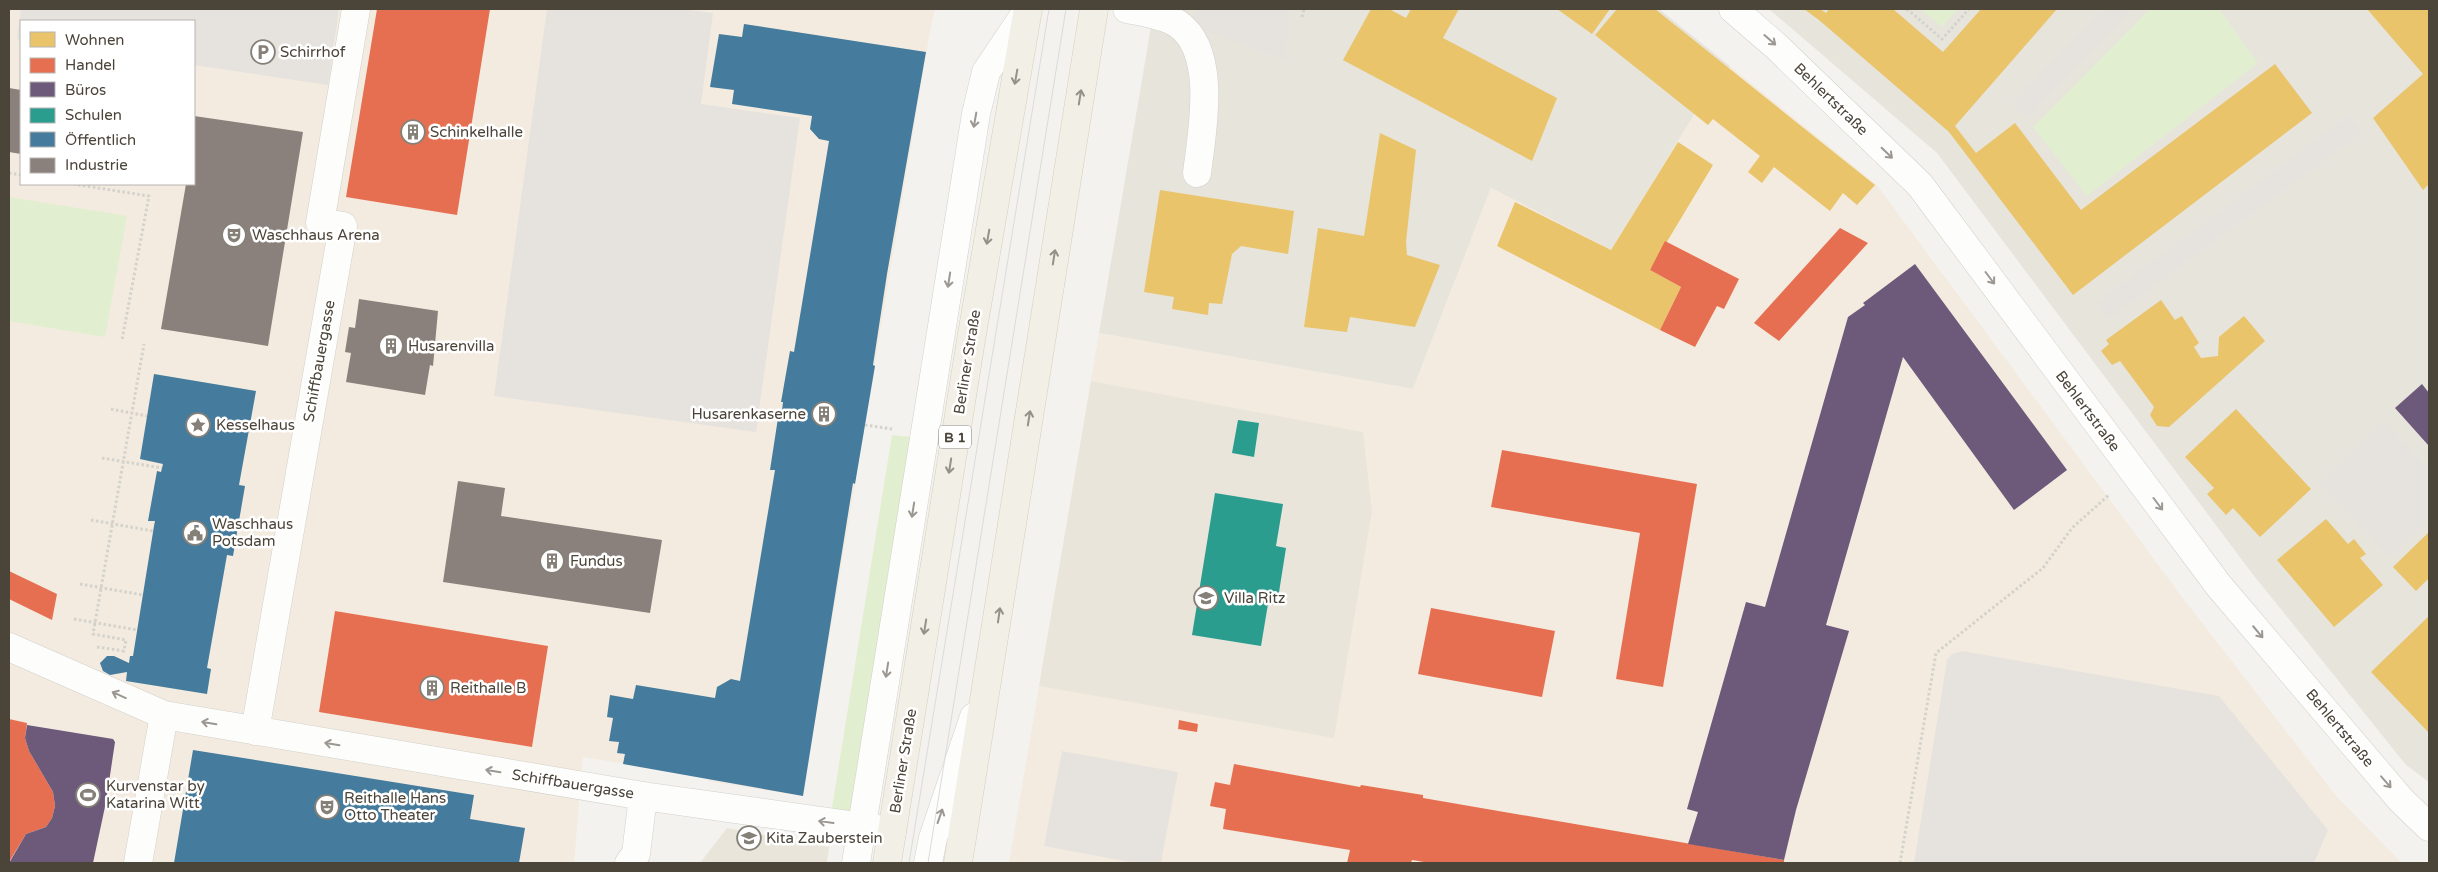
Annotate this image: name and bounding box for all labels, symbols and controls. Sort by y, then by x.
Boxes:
legend [20,20,195,185]
text: Wohnen [65,31,125,49]
one-way arrow [1763,35,1776,46]
parking icon: Schirrhof [250,39,276,65]
place label: Schirrhof [280,43,346,61]
text: Handel [65,56,116,74]
street label: Behlertstraße [1790,59,1872,139]
one-way arrow [1011,68,1021,84]
text: Büros [65,81,106,99]
one-way arrow [1075,89,1085,105]
text: Schulen [65,106,122,124]
one-way arrow [970,111,980,127]
building icon: Schinkelhalle [400,119,426,145]
place label: Schinkelhalle [430,123,523,141]
text: Öffentlich [65,131,136,149]
one-way arrow [1881,147,1893,159]
text: Industrie [65,156,128,174]
theatre icon: Waschhaus Arena [221,222,247,248]
place label: Waschhaus Arena [252,226,380,244]
one-way arrow [983,228,993,244]
one-way arrow [1050,250,1060,266]
one-way arrow [1985,271,1995,285]
one-way arrow [944,272,954,288]
street label: Schiffbauergasse [299,299,339,423]
street label: Berliner Straße [950,308,984,416]
building icon: Husarenvilla [378,333,404,359]
place label: Husarenvilla [408,337,495,355]
street label: Behlertstraße [2052,367,2124,455]
building icon: Husarenkaserne [811,401,837,427]
place label: Husarenkaserne [691,405,806,423]
one-way arrow [1024,410,1034,426]
place icon: Kesselhaus [185,412,211,438]
place label: Kesselhaus [216,416,295,434]
road number: B 1 [939,426,971,448]
one-way arrow [945,458,955,474]
one-way arrow [2153,497,2163,511]
one-way arrow [907,501,917,517]
place label: Waschhaus Potsdam [212,515,293,550]
public building icon: Waschhaus Potsdam [182,520,208,546]
building icon: Fundus [539,548,565,574]
place label: Fundus [570,552,623,570]
school or university icon: Villa Ritz [1193,585,1219,611]
place label: Villa Ritz [1224,589,1285,607]
one-way arrow [994,608,1004,624]
one-way arrow [919,618,929,634]
one-way arrow [2252,625,2263,638]
one-way arrow [882,662,892,678]
building icon: Reithalle B [419,675,445,701]
place label: Reithalle B [450,679,526,697]
street label: Behlertstraße [2302,685,2378,771]
one-way arrow [112,690,127,700]
street label: Berliner Straße [886,707,920,815]
one-way arrow [202,718,218,728]
one-way arrow [325,739,341,749]
street label: Schiffbauergasse [511,765,635,803]
one-way arrow [485,766,501,776]
one-way arrow [2380,776,2392,789]
place label: Kurvenstar by Katarina Witt [106,777,205,812]
sports icon: Kurvenstar by Katarina Witt [75,782,101,808]
place label: Reithalle Hans Otto Theater [344,789,446,824]
theatre icon: Reithalle Hans Otto Theater [314,794,340,820]
one-way arrow [936,809,945,824]
one-way arrow [819,817,835,827]
school or university icon: Kita Zauberstein [736,825,762,851]
place label: Kita Zauberstein [766,829,883,847]

